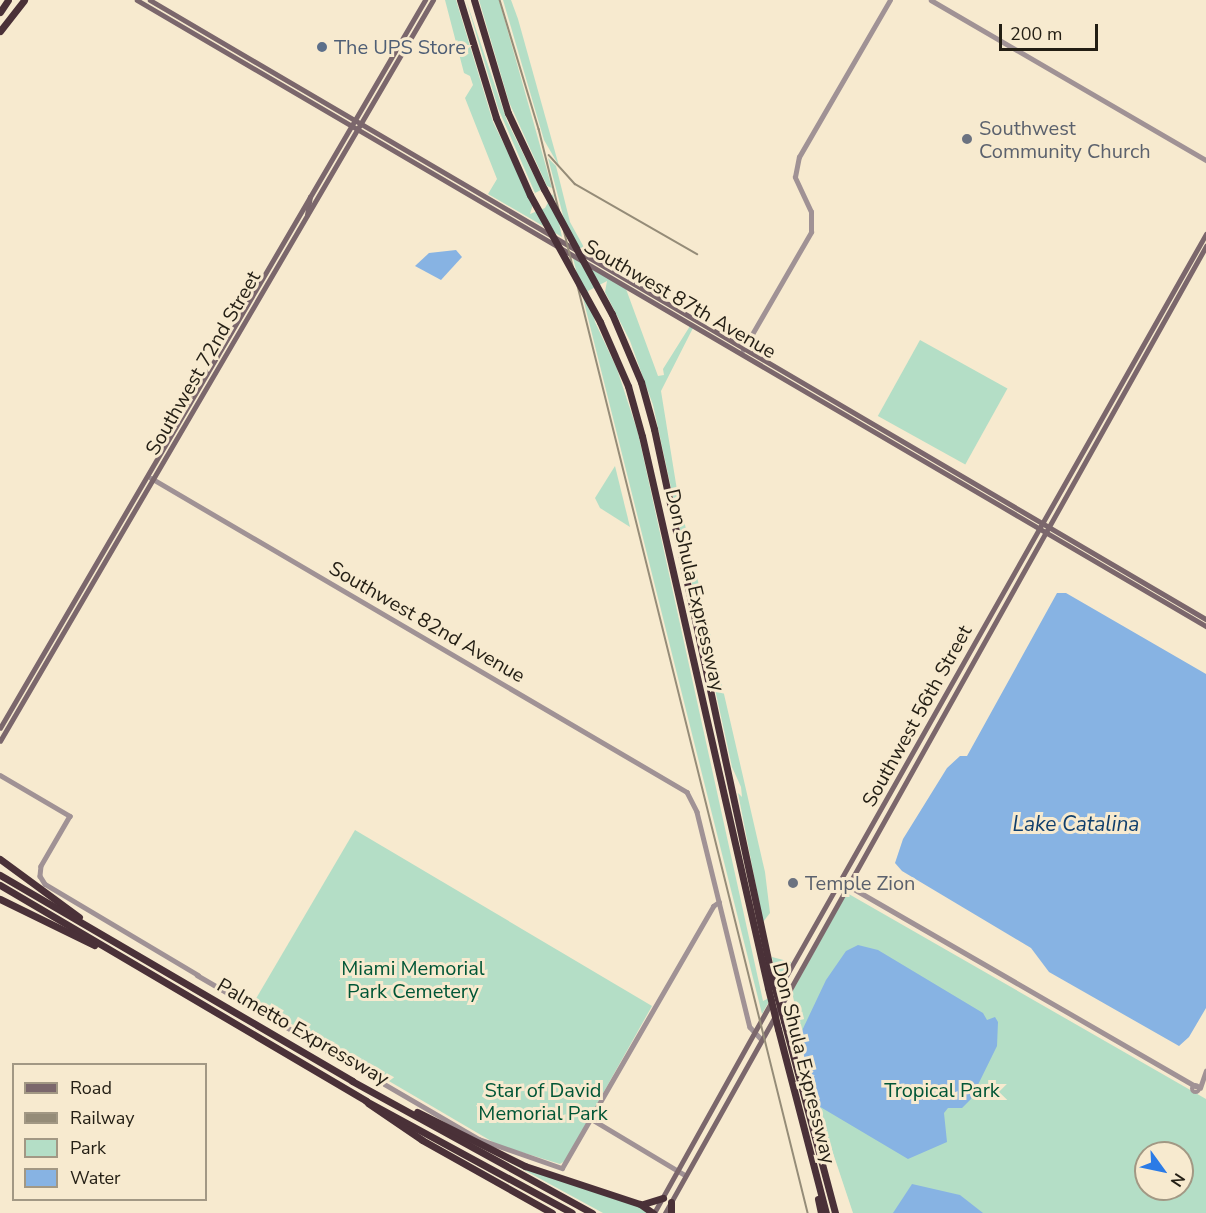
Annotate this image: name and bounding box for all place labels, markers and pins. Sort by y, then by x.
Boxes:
place label: The UPS Store [334,35,466,59]
marker: The UPS Store [315,40,329,54]
place label: Southwest Community Church [979,116,1151,163]
marker: Southwest Community Church [960,132,974,146]
place label: Temple Zion [805,871,915,895]
marker: Temple Zion [786,876,800,890]

